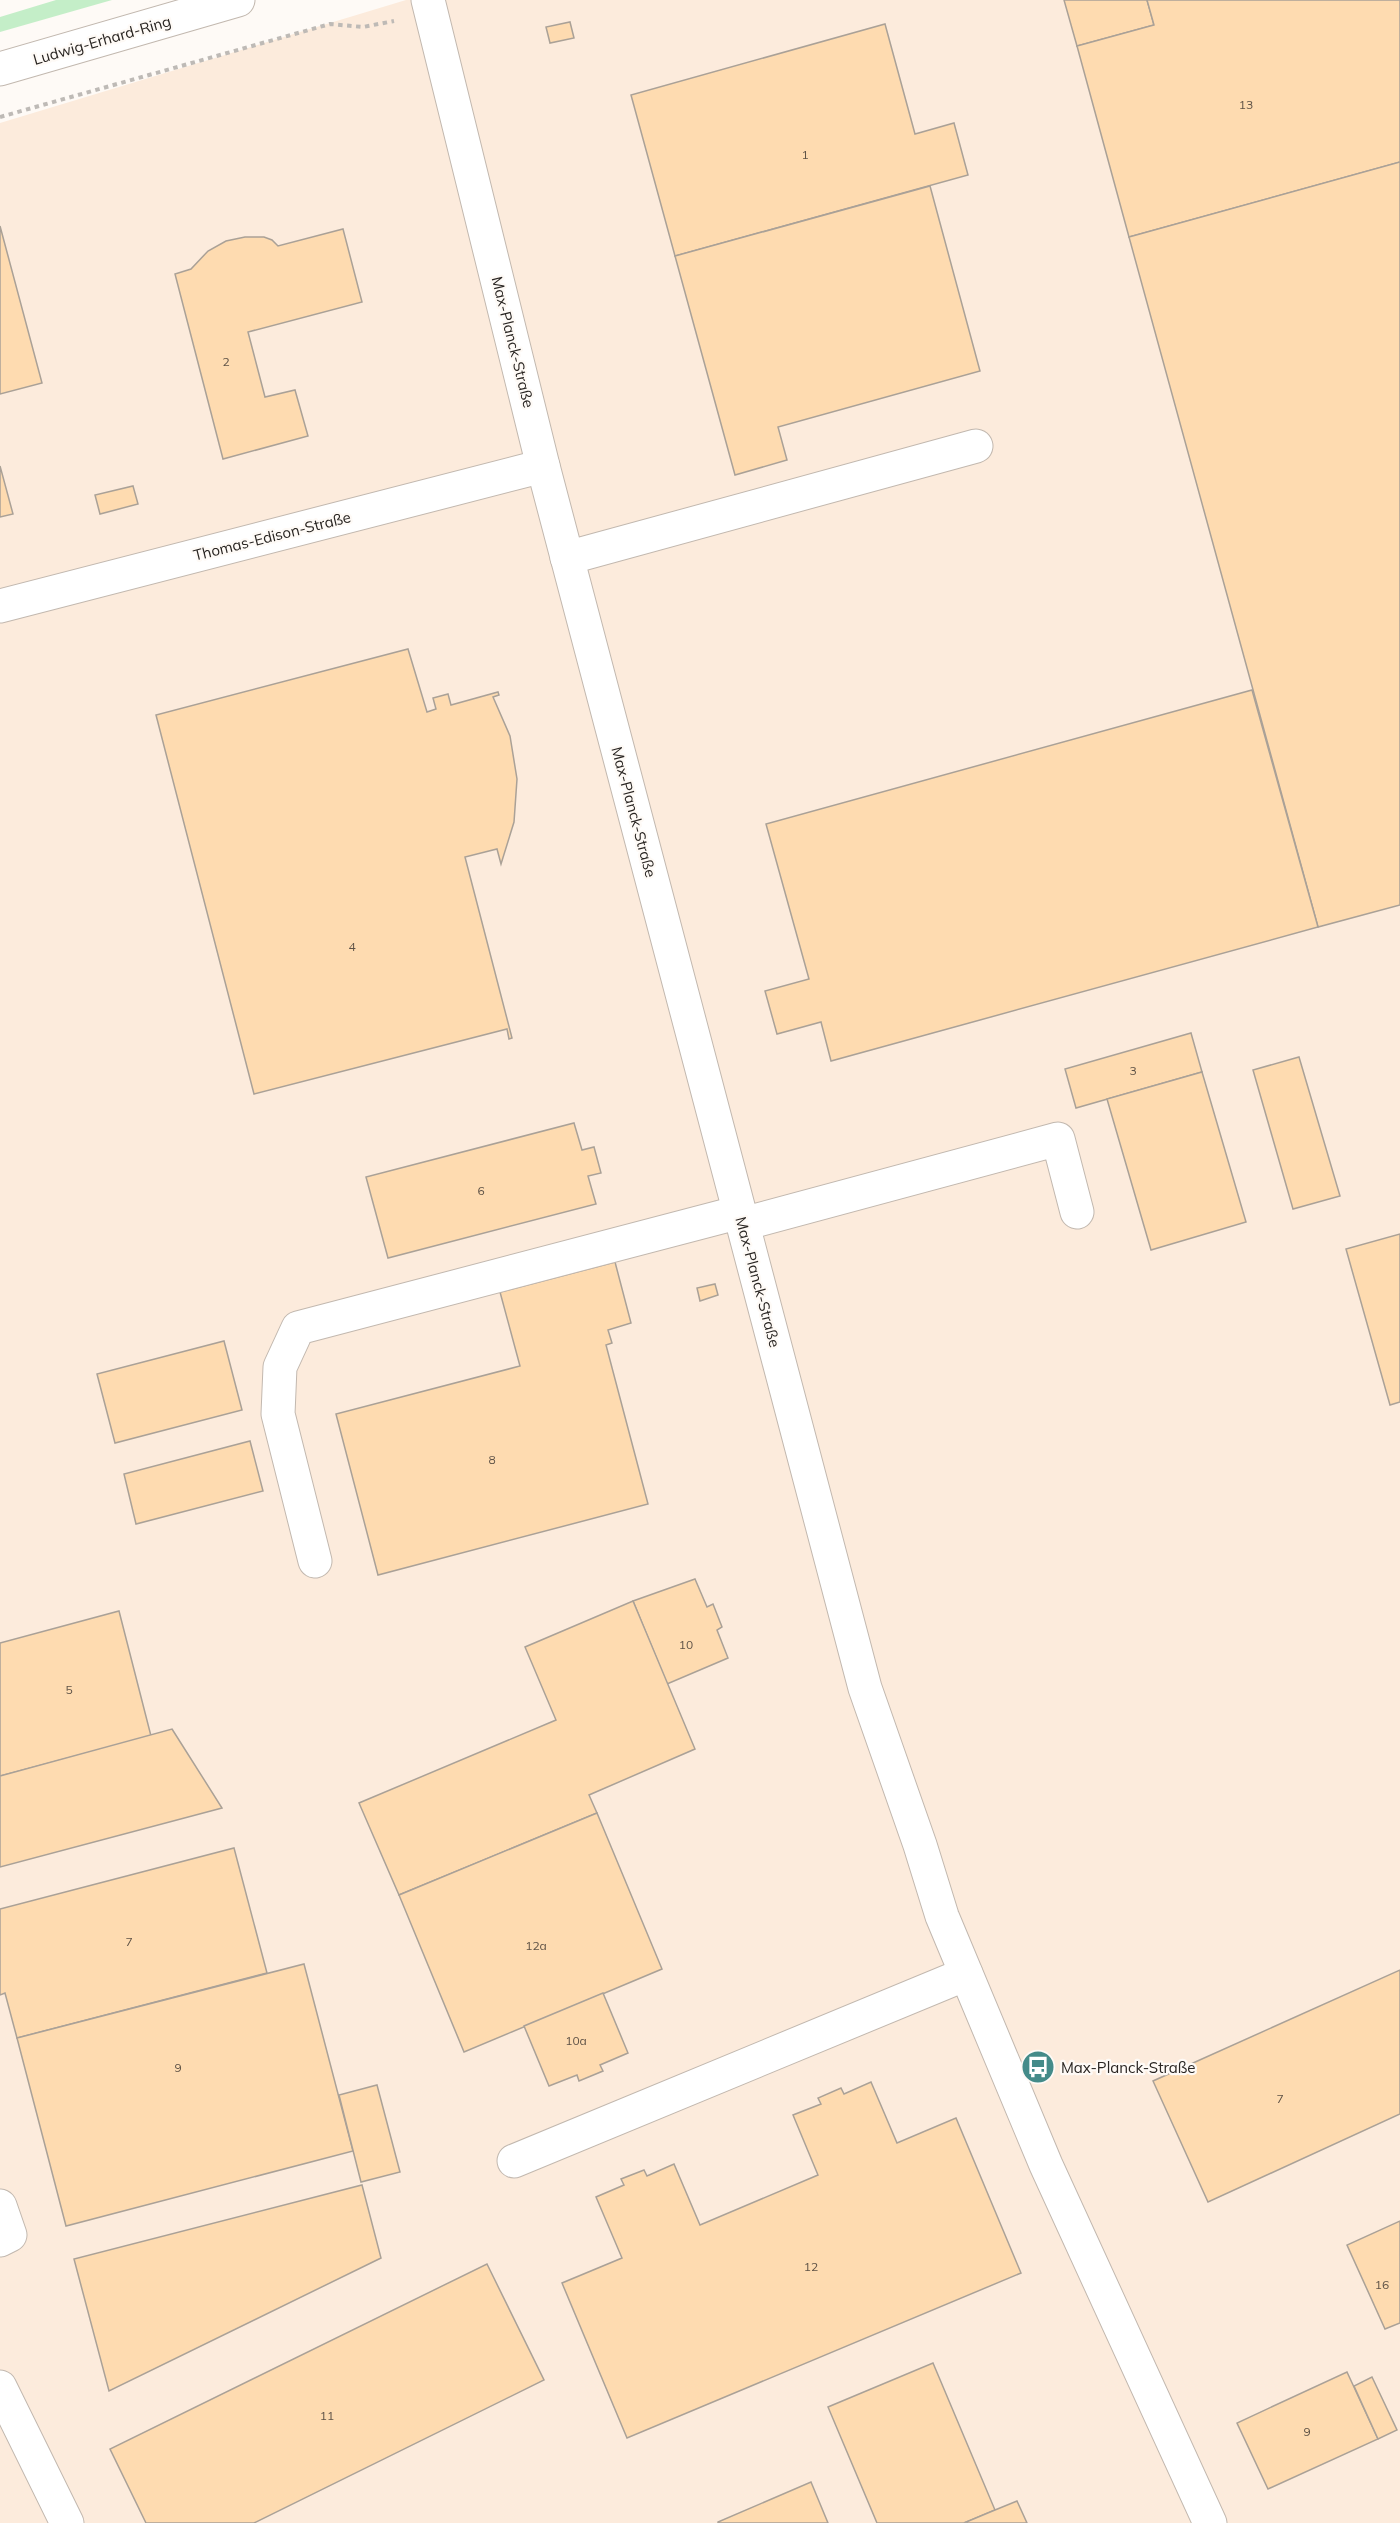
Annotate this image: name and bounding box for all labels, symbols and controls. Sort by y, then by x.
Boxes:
street label: Ludwig-Erhard-Ring [31,11,173,69]
house number: 13 [1239,97,1253,112]
house number: 1 [801,147,809,162]
street label: Max-Planck-Straße [488,274,538,410]
house number: 2 [222,354,230,369]
street label: Thomas-Edison-Straße [191,507,353,565]
street label: Max-Planck-Straße [607,745,661,879]
house number: 4 [348,939,356,954]
house number: 3 [1129,1063,1137,1078]
house number: 6 [477,1183,485,1198]
street label: Max-Planck-Straße [731,1215,785,1349]
house number: 8 [488,1452,496,1467]
house number: 10 [679,1637,693,1652]
house number: 5 [65,1682,73,1697]
house number: 7 [125,1934,133,1949]
house number: 12a [525,1938,547,1953]
house number: 10a [565,2033,587,2048]
bus stop icon: Max-Planck-Straße [1020,2049,1056,2085]
place label: Max-Planck-Straße [1061,2058,1195,2077]
house number: 9 [174,2060,182,2075]
house number: 7 [1276,2091,1284,2106]
house number: 12 [804,2259,818,2274]
house number: 16 [1375,2277,1389,2292]
house number: 11 [320,2408,334,2423]
house number: 9 [1303,2424,1311,2439]

